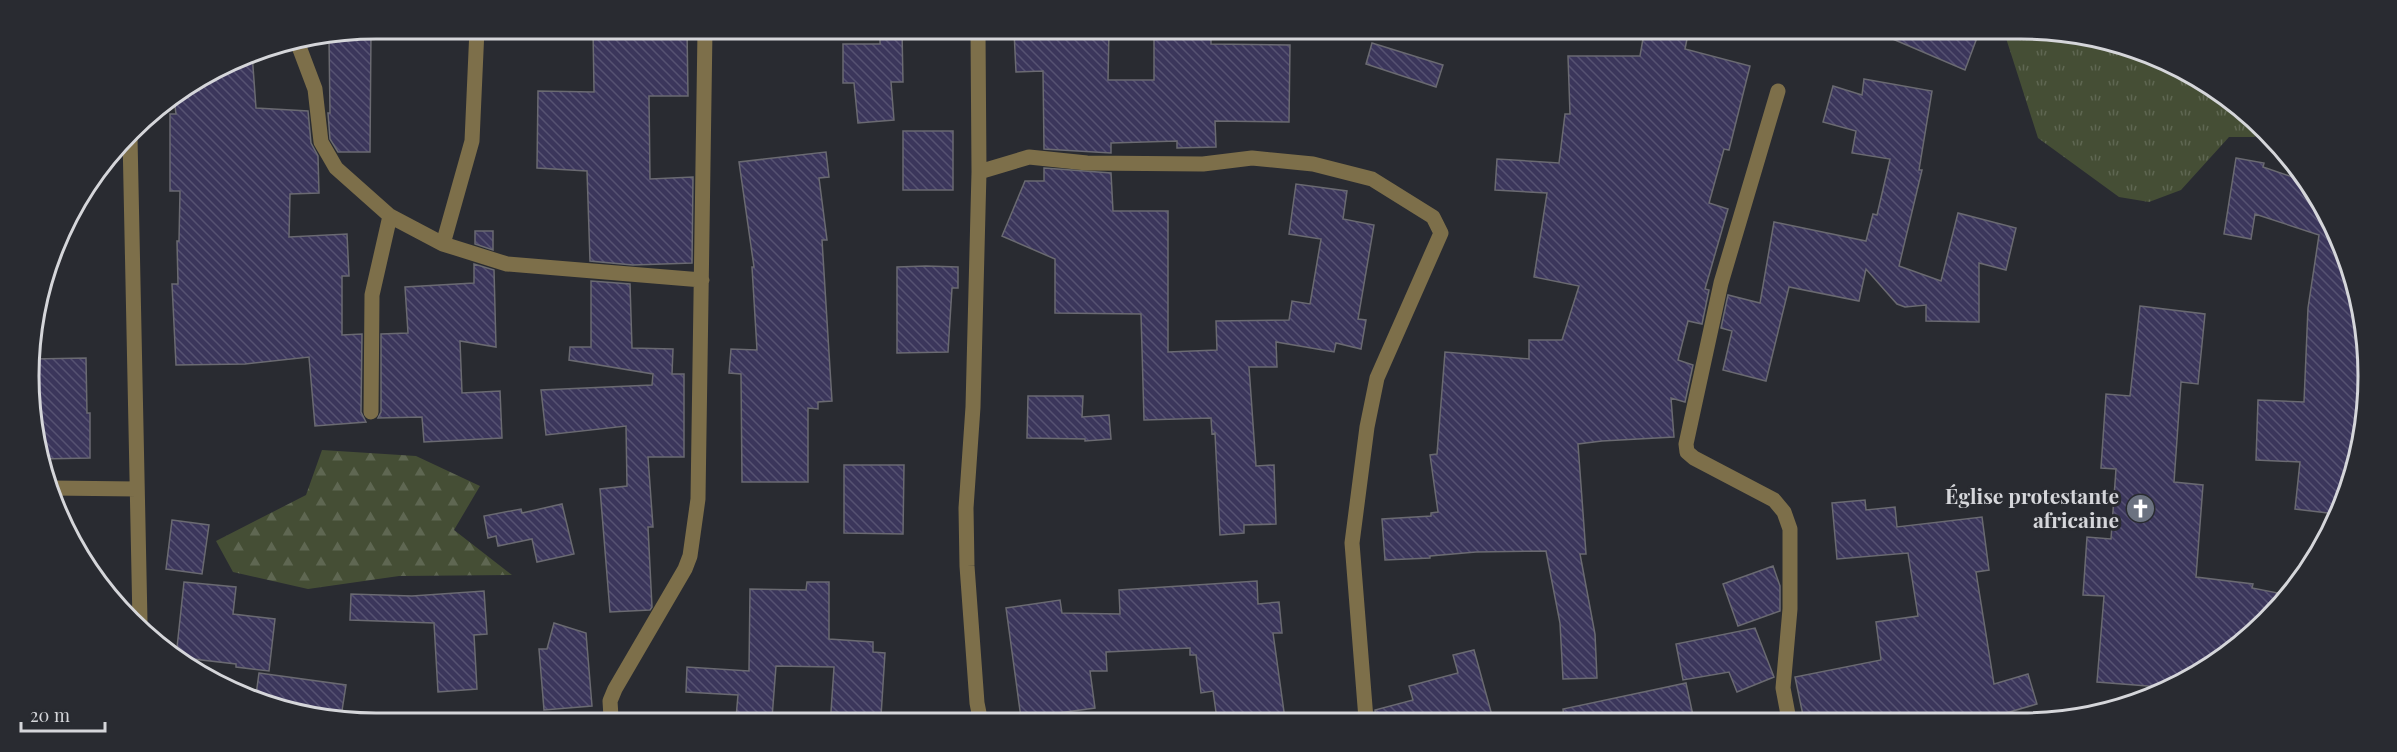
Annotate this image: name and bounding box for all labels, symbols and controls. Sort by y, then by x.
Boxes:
place label: Église protestante africaine [1945,481,2119,533]
church icon: Église protestante africaine [2124,493,2156,525]
scale bar [21,695,105,733]
text: 20 m [30,703,70,727]

